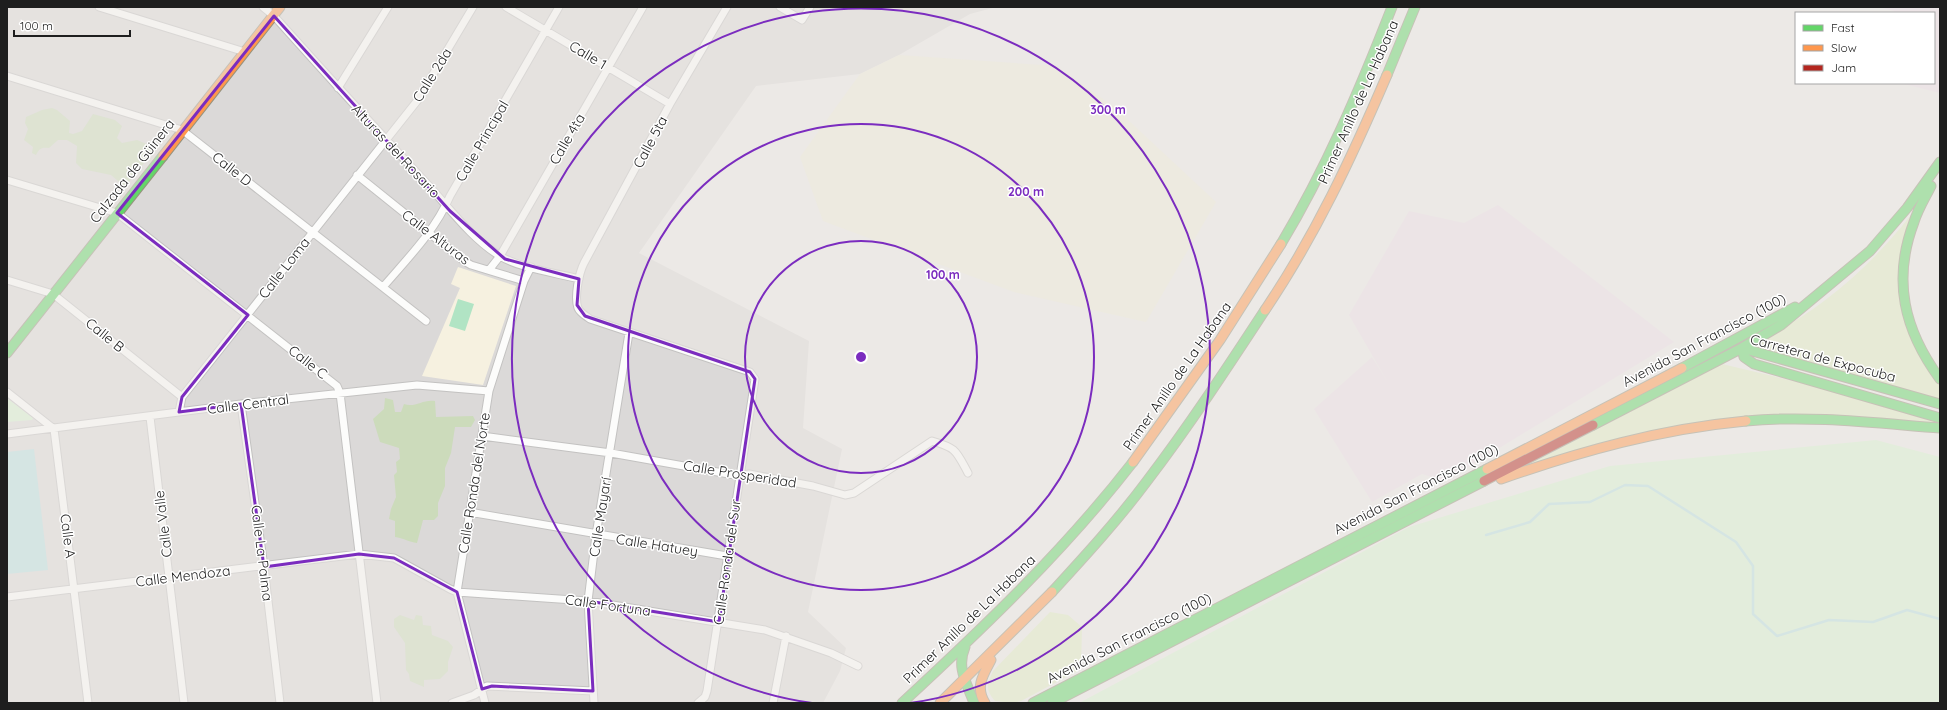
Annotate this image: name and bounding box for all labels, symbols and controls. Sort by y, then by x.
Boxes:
scale bar [14,12,130,38]
legend [1795,12,1935,84]
street label: Primer Anillo de La Habana [1314,17,1402,187]
text: 100 m [20,18,53,33]
text: Fast [1831,20,1855,35]
street label: Calle 1 [566,37,610,73]
text: Slow [1831,40,1857,55]
street label: Calle 2da [408,45,456,105]
text: Jam [1831,60,1856,75]
street label: Calle Principal [451,97,513,185]
street label: Alturas del Rosario [348,100,444,202]
text: 300 m [1090,102,1126,117]
street label: Calle 4ta [545,110,589,168]
street label: Calle 5ta [629,113,671,171]
street label: Calzada de Güinera [86,115,178,227]
street label: Calle D [208,148,256,190]
text: 200 m [1008,184,1044,199]
street label: Calle Alturas [398,205,474,269]
street label: Calle Loma [254,234,314,302]
text: 100 m [926,267,960,282]
street label: Avenida San Francisco (100) [1619,289,1789,391]
street label: Primer Anillo de La Habana [1119,298,1235,454]
street label: Calle B [82,314,128,356]
street label: Carretera de Expocuba [1748,330,1898,386]
street label: Calle C [285,341,331,383]
centre of rings [854,350,868,364]
street label: Calle Central [206,390,290,418]
street label: Calle Ronda del Norte [454,411,494,555]
street label: Avenida San Francisco (100) [1331,440,1501,538]
street label: Calle Prosperidad [682,456,798,492]
street label: Calle Mayarí [585,476,615,558]
street label: Calle Valle [150,489,176,559]
street label: Calle Ronda del Sur [709,497,745,626]
street label: Calle La Palma [247,504,277,602]
street label: Calle A [56,513,80,559]
street label: Calle Hatuey [615,530,699,560]
street label: Primer Anillo de La Habana [899,551,1039,687]
street label: Calle Mendoza [135,561,231,591]
street label: Avenida San Francisco (100) [1044,589,1214,687]
street label: Calle Fortuna [564,590,652,620]

